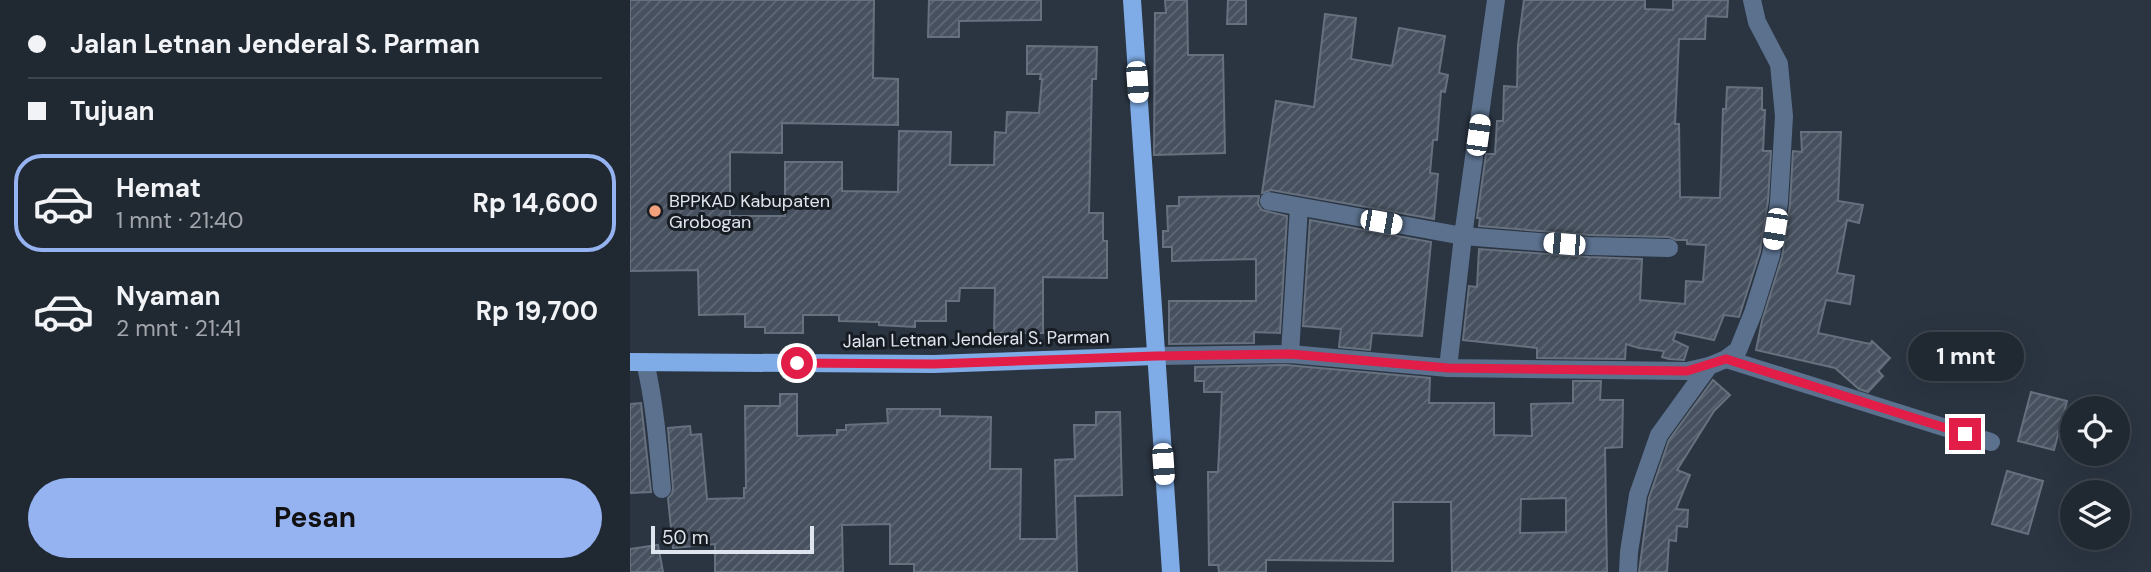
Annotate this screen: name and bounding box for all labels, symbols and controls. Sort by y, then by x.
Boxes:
text: Jalan Letnan Jenderal S. Parman [70,27,480,61]
car [1126,60,1149,104]
text: Tujuan [70,94,155,128]
car [1465,113,1492,157]
text: Hemat [116,171,201,205]
icon: car [32,172,95,235]
text: Rp 14,600 [473,186,598,220]
place label: BPPKAD Kabupaten Grobogan [669,189,830,234]
marker: BPPKAD Kabupaten Grobogan [647,203,663,219]
text: 1 mnt · 21:40 [116,205,244,235]
car [1762,207,1789,251]
car [1359,208,1404,236]
car [1543,232,1586,256]
text: Nyaman [116,279,221,313]
icon: car [32,280,95,343]
text: Rp 19,700 [476,294,598,328]
text: 2 mnt · 21:41 [116,313,241,343]
street label: Jalan Letnan Jenderal S. Parman [842,325,1110,353]
callout: 1 mnt [1907,332,2023,382]
text: 1 mnt [1936,341,1996,371]
route start [781,347,813,379]
map controls [2060,396,2130,550]
button: locate [2060,396,2130,466]
route end [1949,418,1981,450]
car [1152,442,1175,486]
button: Pesan [28,478,602,558]
button: layers [2060,480,2130,550]
scale bar [651,523,814,555]
text: 50 m [662,525,709,550]

